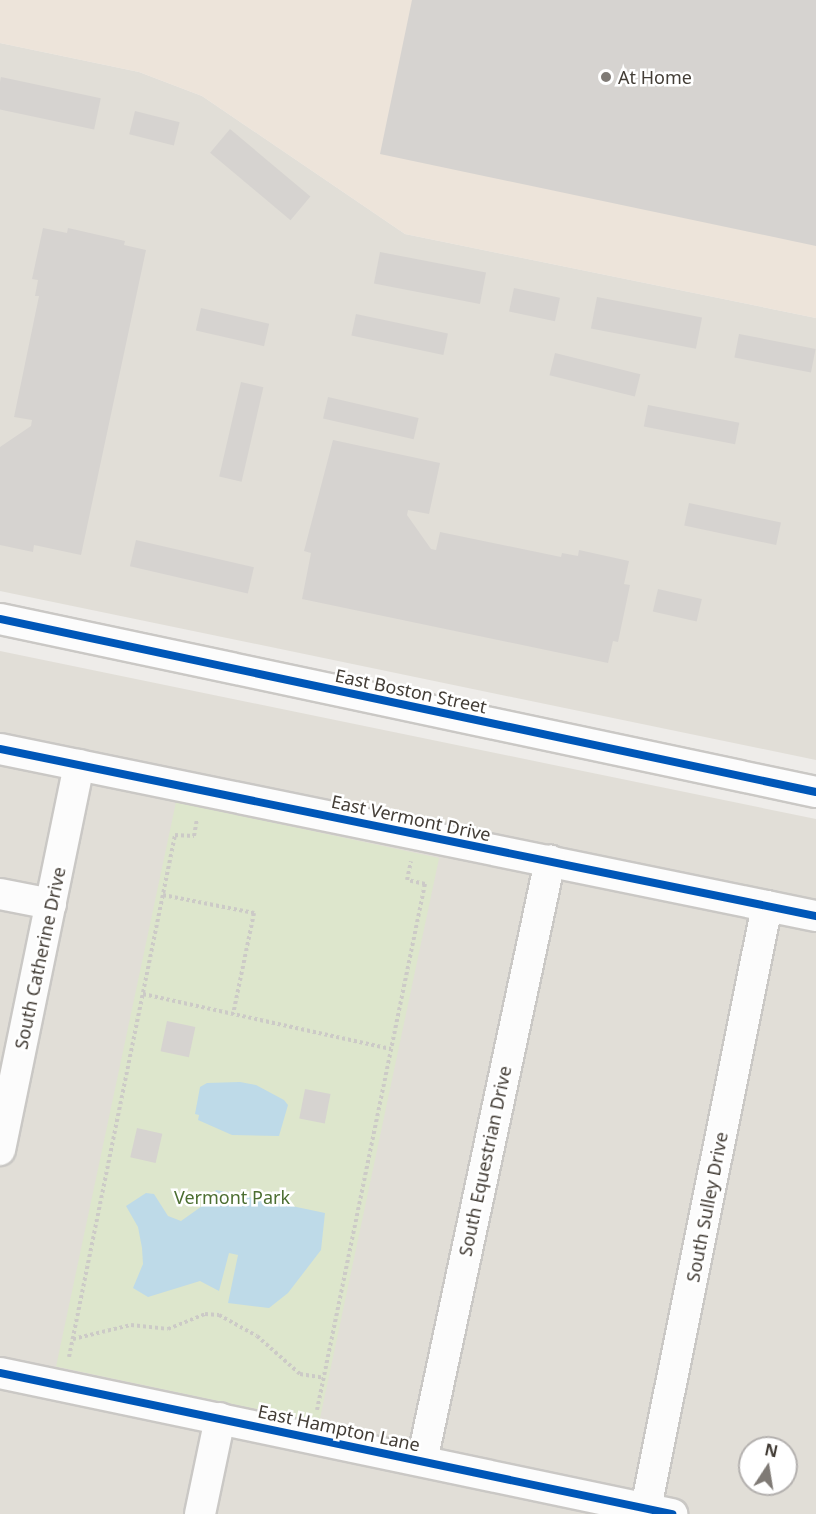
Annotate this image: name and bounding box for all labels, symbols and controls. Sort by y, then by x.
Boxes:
place label: At Home [618,66,692,88]
marker: At Home [599,70,613,84]
street label: East Boston Street [333,664,489,718]
street label: East Vermont Drive [329,791,493,845]
street label: South Catherine Drive [10,865,70,1051]
street label: South Equestrian Drive [454,1064,516,1258]
street label: South Sulley Drive [682,1130,732,1284]
park label: Vermont Park [174,1186,290,1208]
street label: East Hampton Lane [256,1400,422,1456]
north arrow [738,1436,798,1496]
text: N [763,1438,780,1462]

